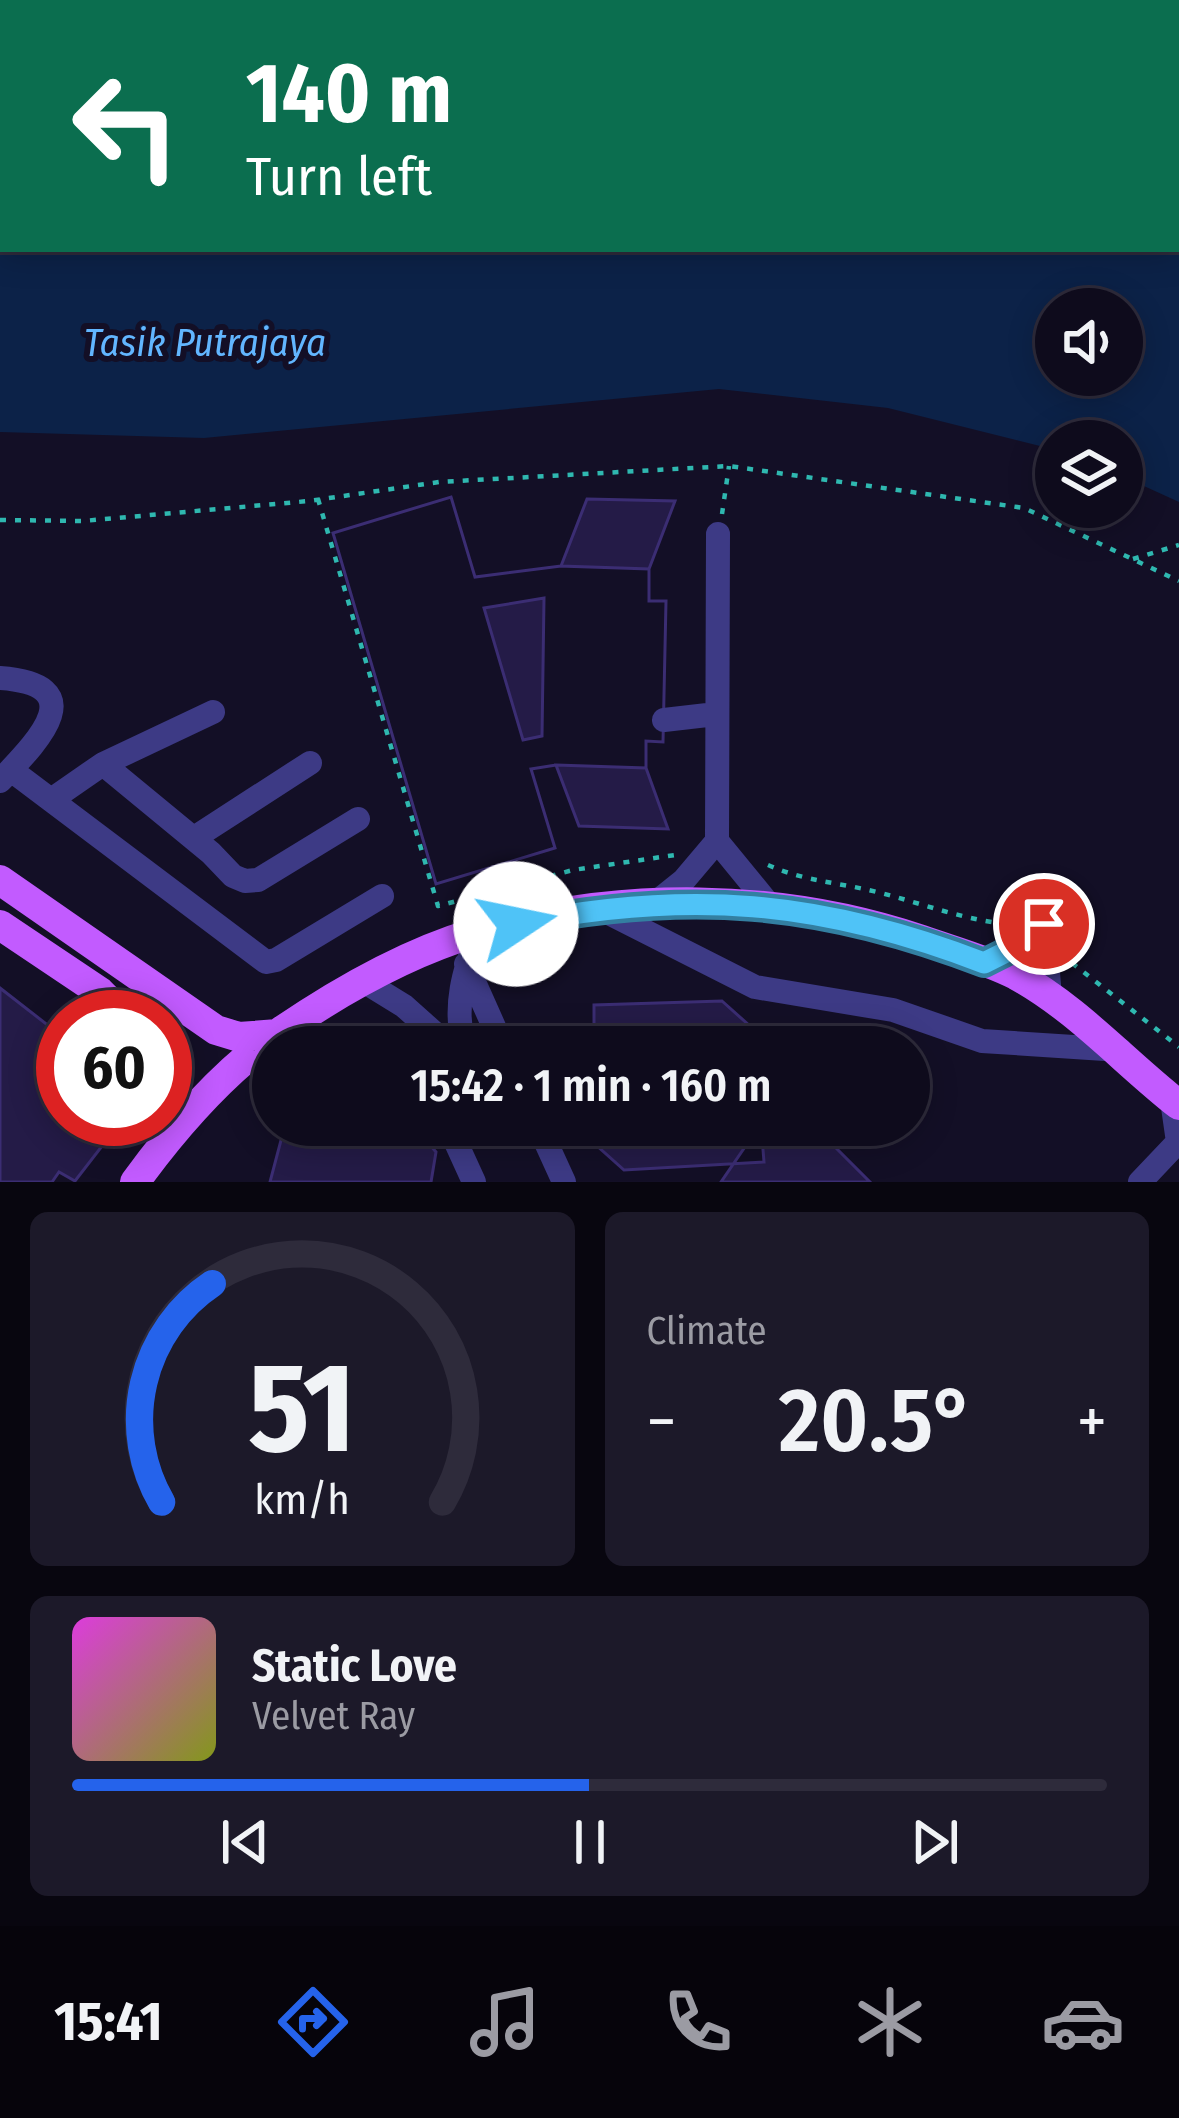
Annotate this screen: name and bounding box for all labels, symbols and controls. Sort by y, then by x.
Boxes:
text: 140 m [246,43,452,144]
icon: left [48,48,204,204]
text: Turn left [246,145,432,209]
map controls [1035,288,1143,528]
button: sound [1035,288,1143,396]
water label: Tasik Putrajaya [84,320,326,366]
button: layers [1035,420,1143,528]
position arrow [453,861,579,987]
pin [993,873,1095,975]
icon: arrive [1011,891,1077,957]
speed limit sign: 60 [36,990,192,1146]
text: 15:42 · 1 min · 160 m [411,1059,771,1113]
text: Climate [647,1308,767,1354]
text: 51 [249,1334,356,1484]
text: 20.5° [779,1367,975,1475]
text: − [647,1382,676,1461]
text: + [1077,1382,1107,1461]
text: km/h [254,1474,350,1525]
text: Static Love [252,1639,457,1693]
text: Velvet Ray [252,1693,415,1739]
icon: previous [212,1809,278,1875]
icon: pause [557,1809,623,1875]
icon: next [902,1809,968,1875]
icon: directions [271,1980,355,2064]
icon: music [463,1980,547,2064]
icon: phone [656,1980,740,2064]
icon: climate [848,1980,932,2064]
icon: car [1041,1980,1125,2064]
text: 15:41 [54,1990,163,2054]

